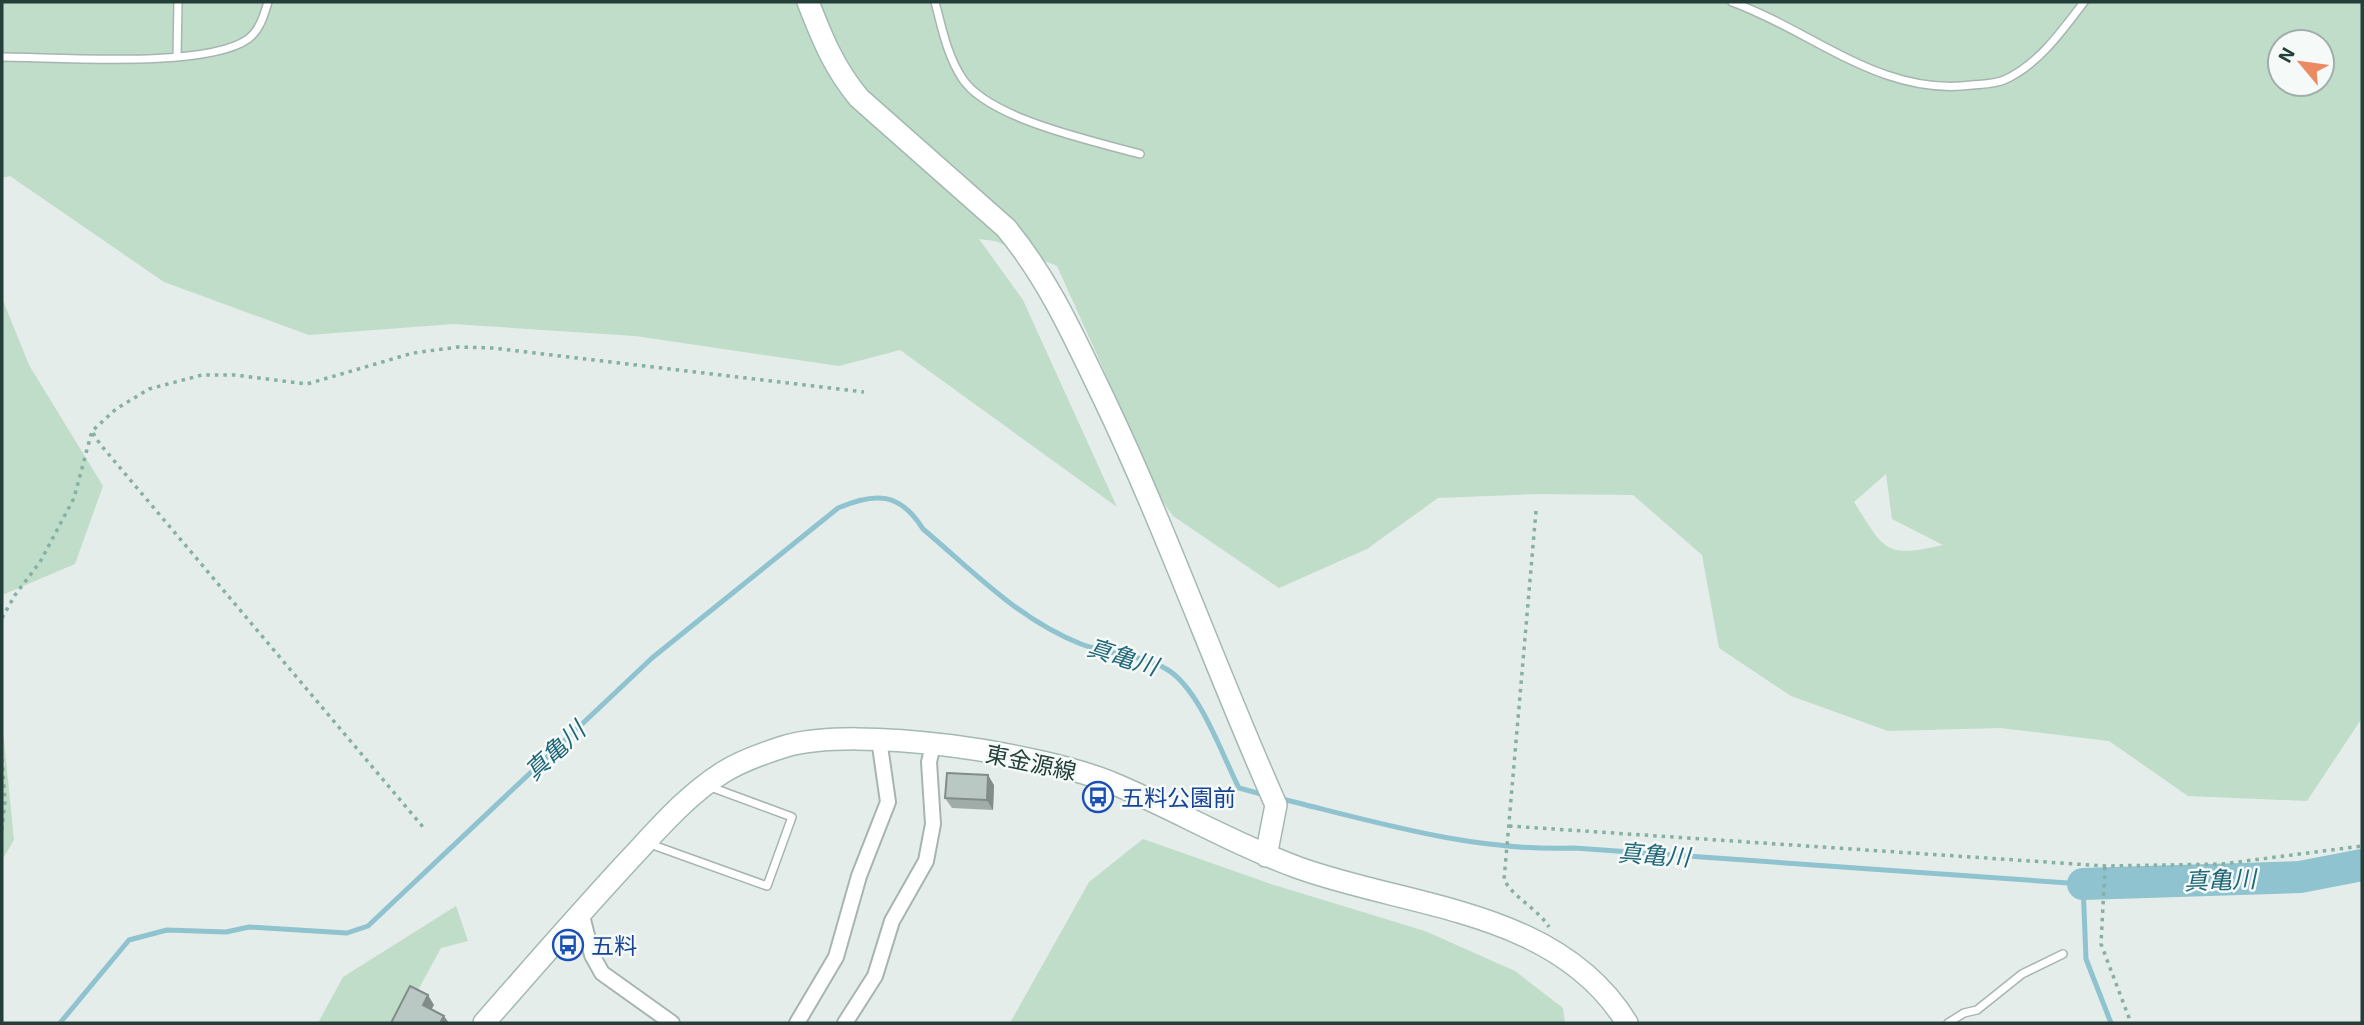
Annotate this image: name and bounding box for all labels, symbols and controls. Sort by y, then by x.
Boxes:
north arrow [2266,28,2336,98]
text: N [2272,43,2299,66]
water label: 真亀川 [1084,632,1165,681]
water label: 真亀川 [518,713,592,785]
street label: 東金源線 [983,739,1079,785]
bus stop icon: 五料公園前 [1081,780,1115,814]
place label: 五料公園前 [1121,783,1236,811]
water label: 真亀川 [1617,837,1694,871]
water label: 真亀川 [2184,863,2259,895]
bus stop icon: 五料 [551,928,585,962]
place label: 五料 [591,931,637,959]

